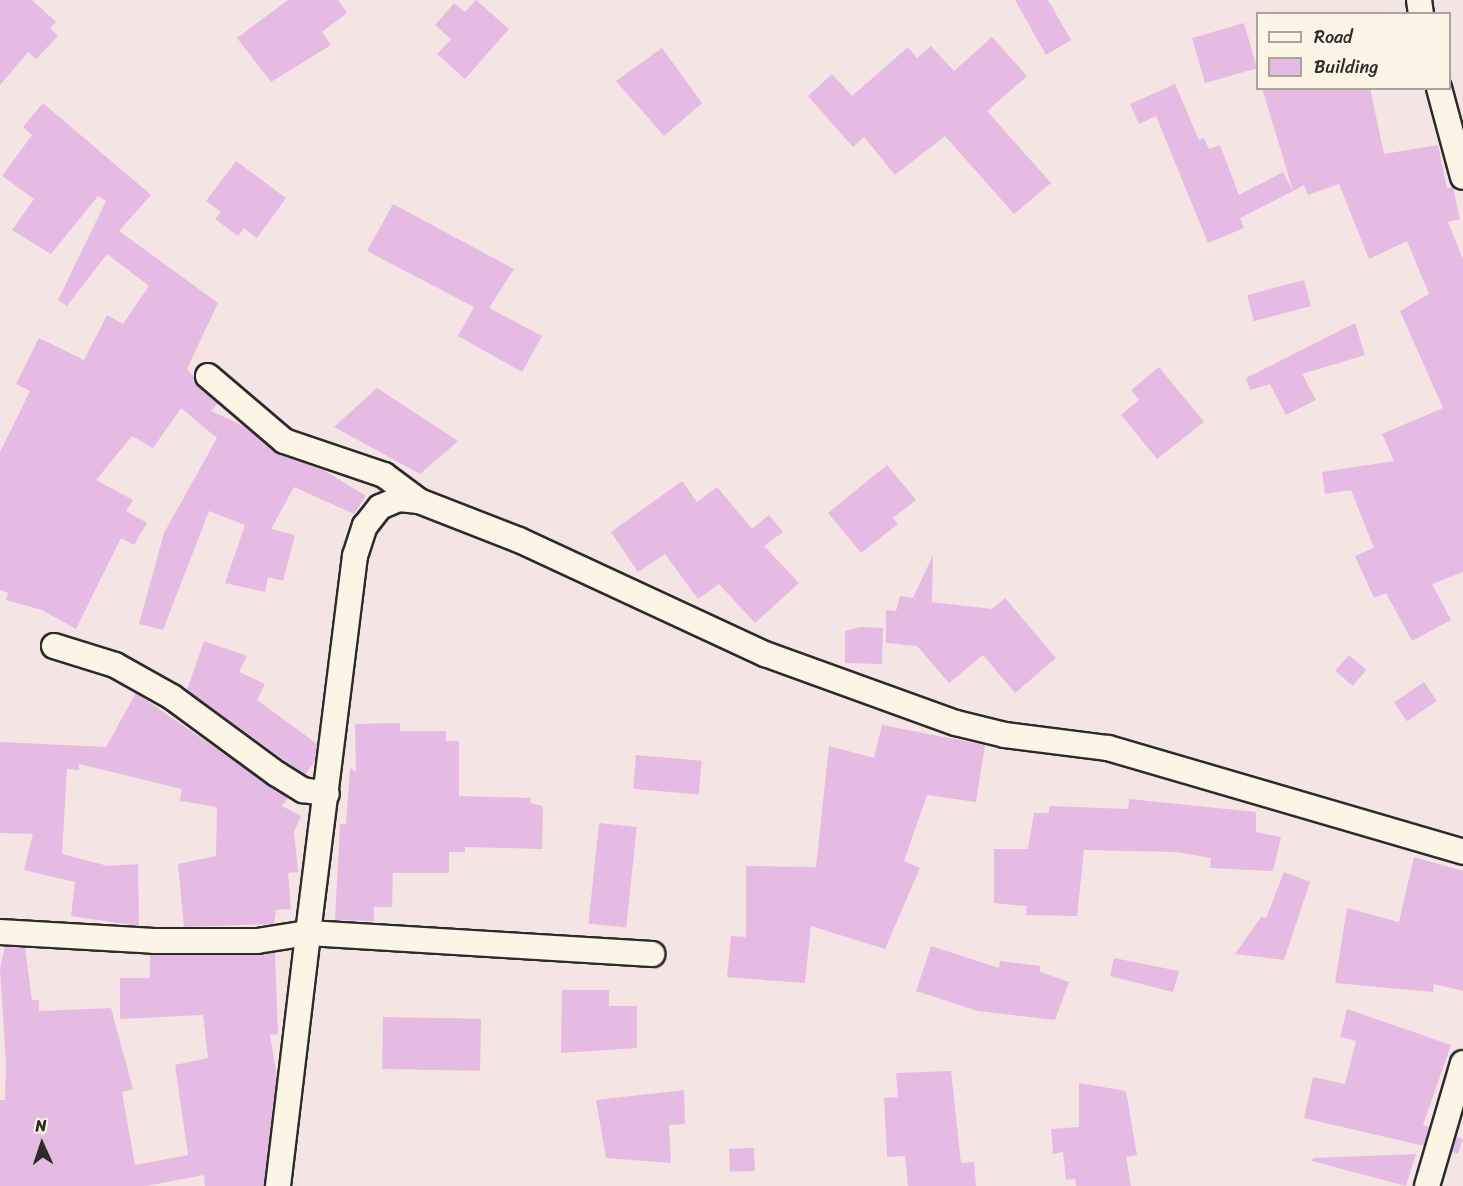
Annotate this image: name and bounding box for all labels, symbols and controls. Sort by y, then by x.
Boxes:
legend [1256,12,1451,90]
text: Road [1314,21,1353,53]
text: Building [1314,51,1378,83]
text: N [35,1111,47,1140]
north arrow [12,1114,72,1174]

